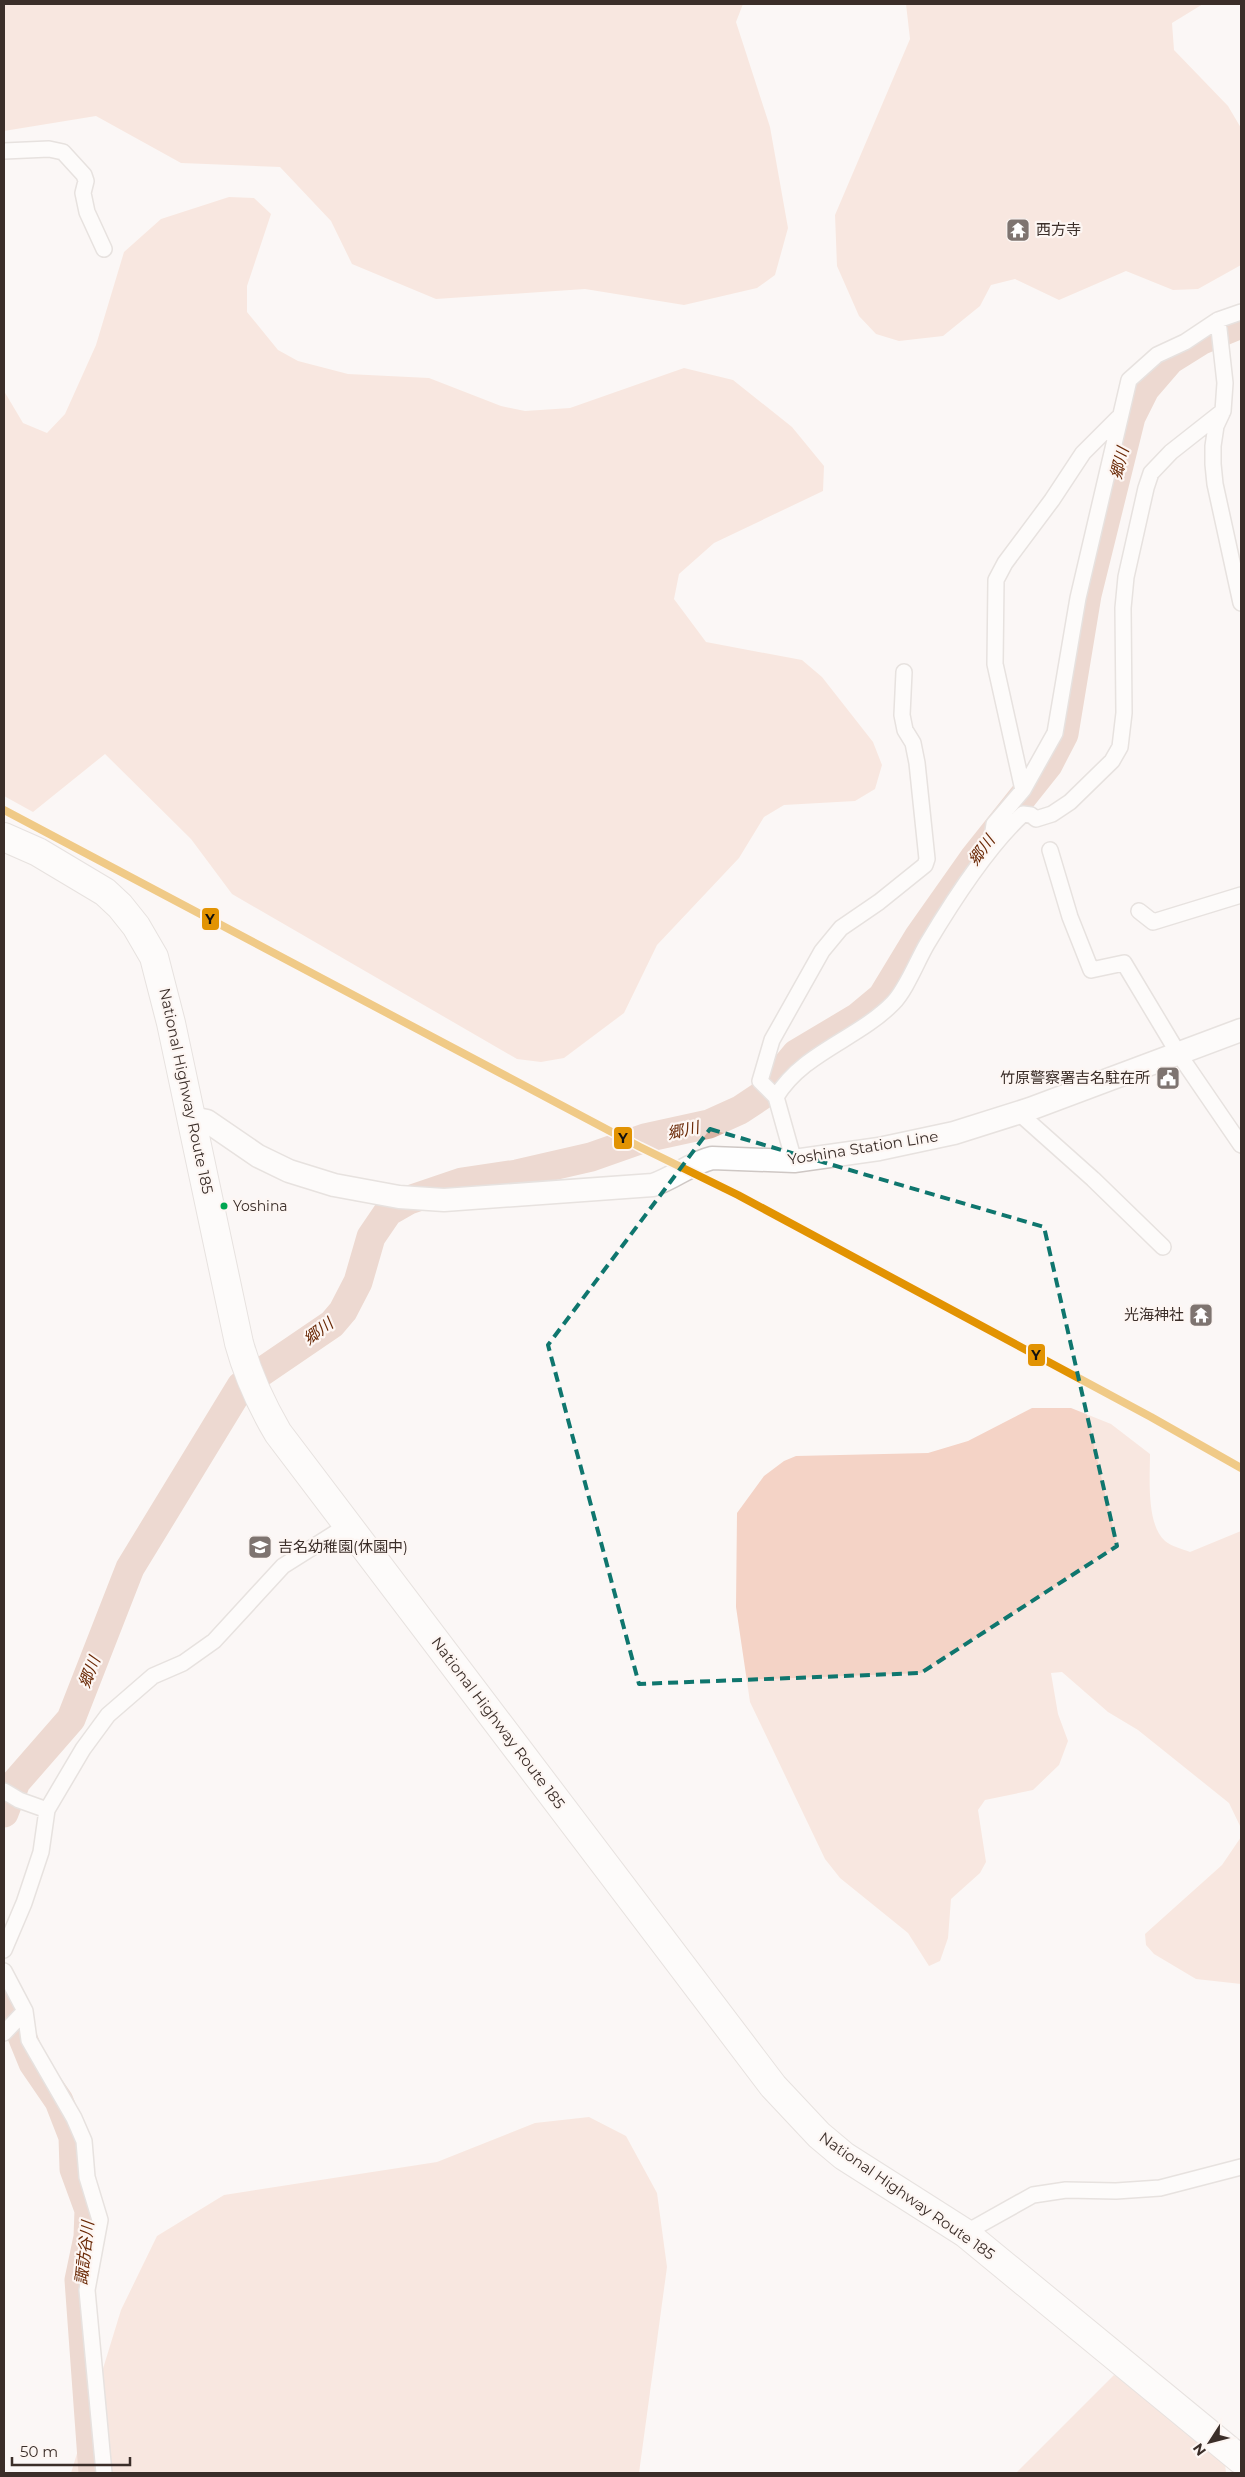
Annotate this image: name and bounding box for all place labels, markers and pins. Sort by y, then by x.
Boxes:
temple icon: 西方寺 [1005,217,1031,243]
place label: 西方寺 [1036,220,1081,239]
public building icon: 竹原警察署吉名駐在所 [1155,1065,1181,1091]
place label: 竹原警察署吉名駐在所 [1000,1068,1150,1087]
place label: Yoshina [233,1197,288,1215]
marker: Yoshina [219,1201,229,1211]
temple icon: 光海神社 [1188,1302,1214,1328]
place label: 光海神社 [1124,1305,1184,1324]
school or university icon: 吉名幼稚園(休園中) [247,1534,273,1560]
place label: 吉名幼稚園(休園中) [278,1537,408,1556]

